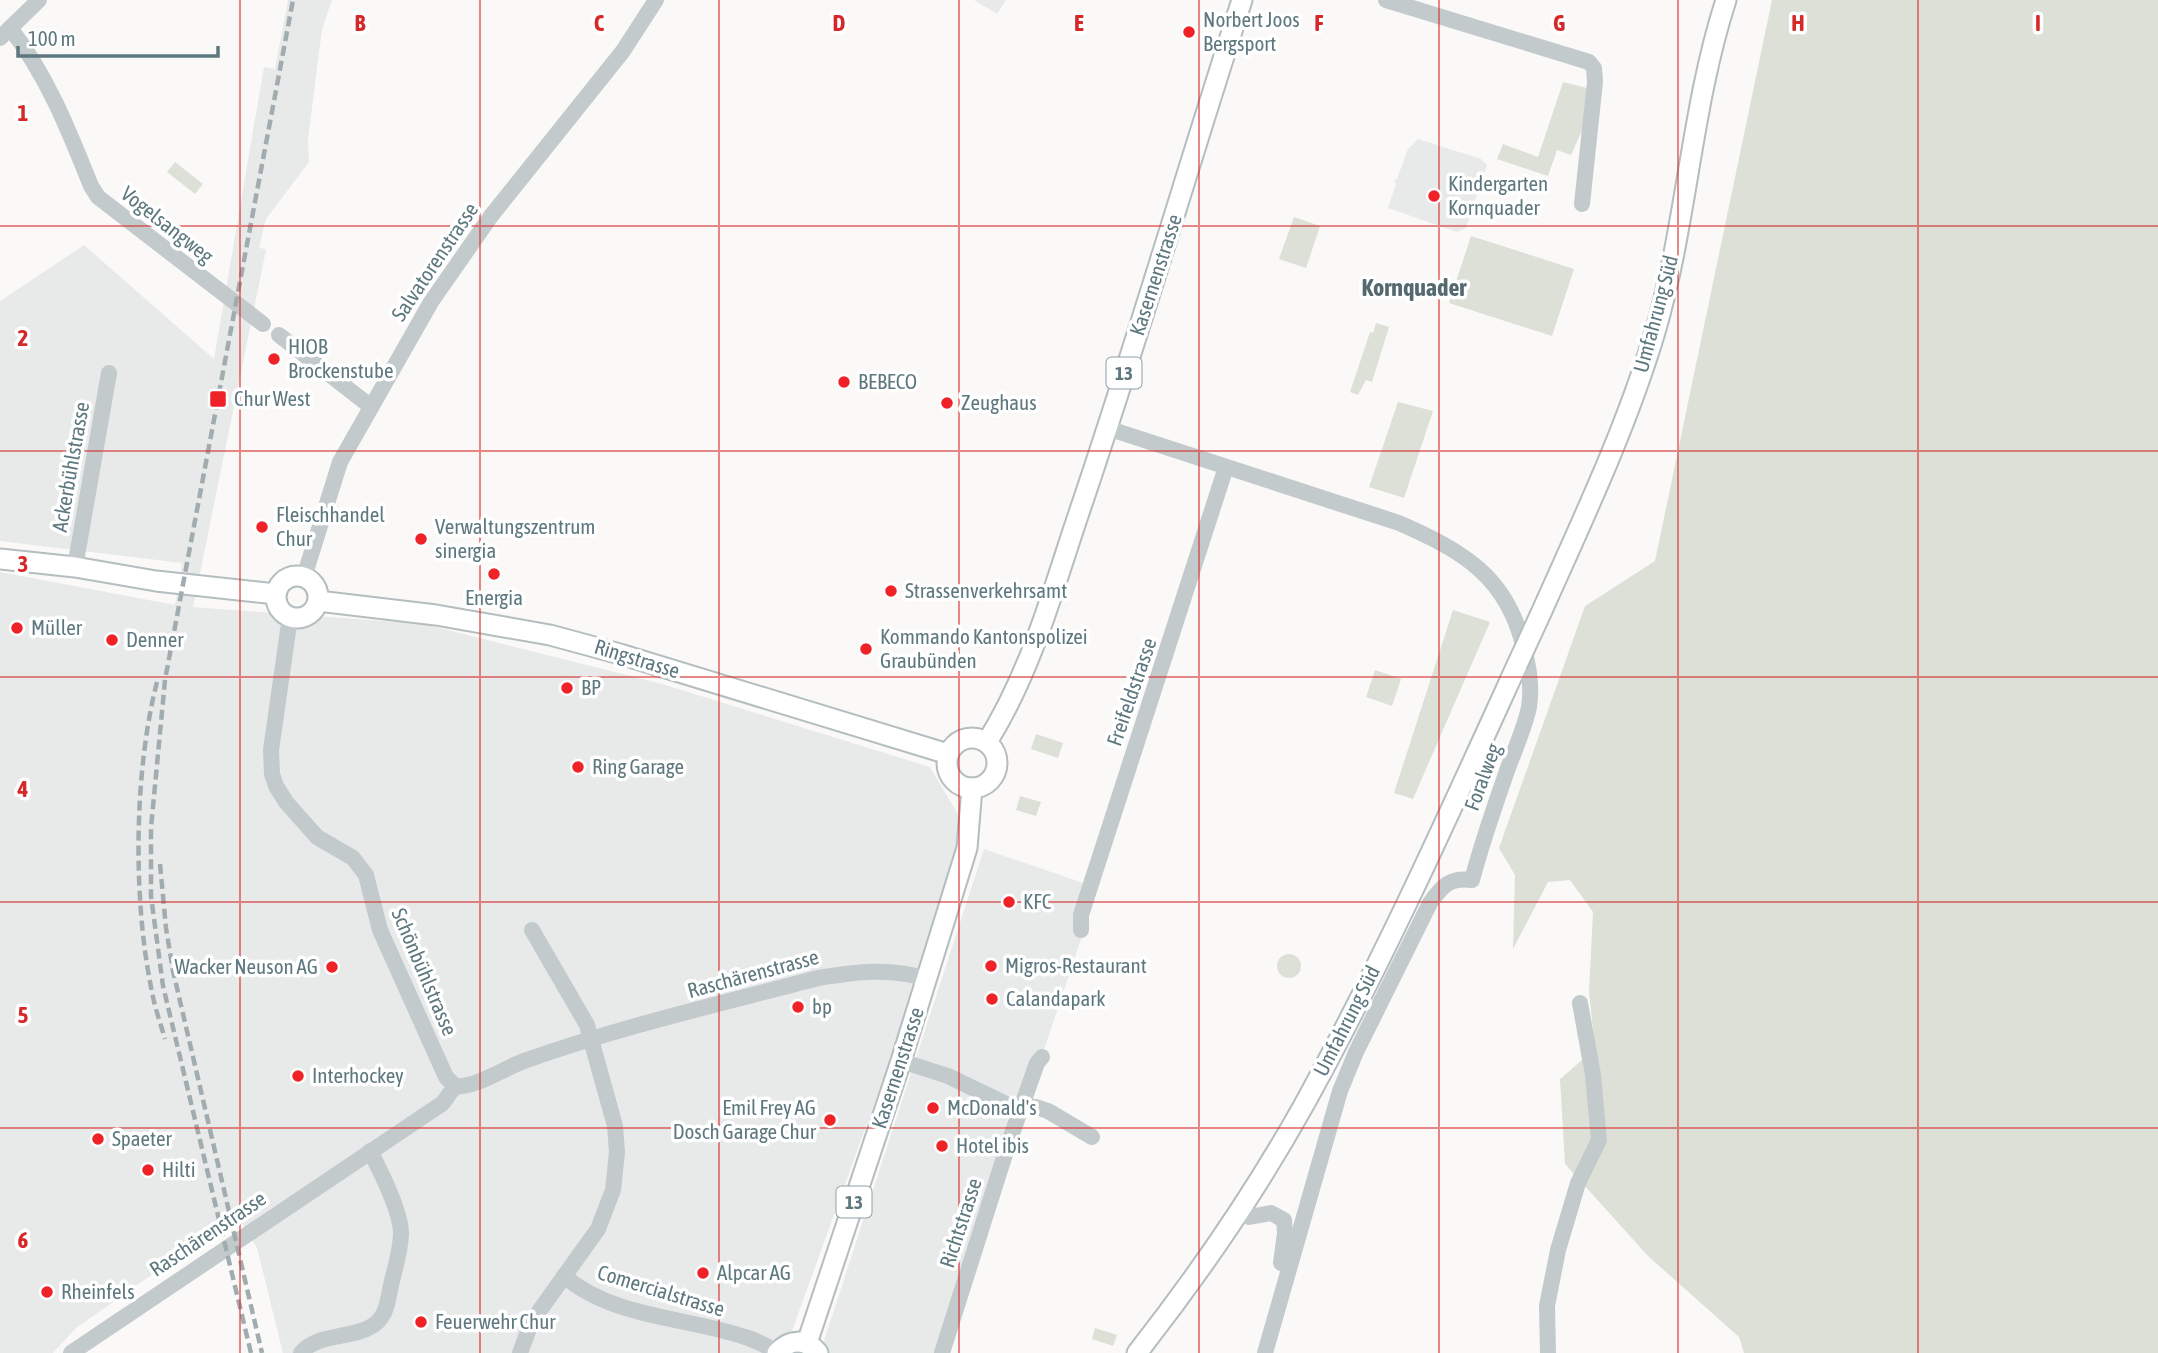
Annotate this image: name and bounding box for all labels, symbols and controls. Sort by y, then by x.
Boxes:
place label: Norbert Joos Bergsport [1203,7,1300,55]
text: B [355,10,366,36]
text: C [594,10,605,36]
text: D [833,10,846,36]
text: E [1074,10,1084,36]
text: F [1314,10,1324,36]
text: G [1553,10,1565,36]
text: H [1791,10,1805,36]
text: I [2035,10,2041,36]
scale bar [18,14,217,58]
marker: Norbert Joos Bergsport [1181,24,1197,40]
text: 100 m [28,26,76,50]
text: 1 [18,100,29,126]
place label: Kindergarten Kornquader [1448,171,1548,219]
street label: Vogelsangweg [117,181,219,268]
marker: Kindergarten Kornquader [1426,188,1442,204]
street label: Salvatorenstrasse [386,198,482,325]
street label: Kasernenstrasse [1124,211,1186,338]
street label: Umfahrung Süd [1628,252,1682,375]
district label: Kornquader [1362,274,1467,301]
text: 2 [18,325,28,351]
place label: HIOB Brockenstube [288,334,393,382]
marker: HIOB Brockenstube [266,351,282,367]
road number: 13 [1106,358,1142,388]
place label: BEBECO [858,369,917,393]
marker: BEBECO [836,374,852,390]
place label: Chur West [234,386,310,410]
marker: Chur West [208,389,228,409]
place label: Zeughaus [961,390,1037,414]
marker: Zeughaus [939,395,955,411]
street label: Ackerbühlstrasse [47,400,93,534]
place label: Fleischhandel Chur [276,502,385,550]
place label: Verwaltungszentrum sinergia [435,514,595,562]
marker: Fleischhandel Chur [254,519,270,535]
marker: Verwaltungszentrum sinergia [413,531,429,547]
text: 3 [18,551,28,577]
marker: Energia [486,566,502,582]
place label: Strassenverkehrsamt [905,578,1067,602]
marker: Strassenverkehrsamt [883,583,899,599]
place label: Energia [465,585,523,609]
place label: Müller [31,615,83,639]
marker: Müller [9,620,25,636]
place label: Kommando Kantonspolizei Graubünden [880,624,1088,672]
place label: Denner [126,627,184,651]
marker: Denner [104,632,120,648]
street label: Ringstrasse [592,634,683,682]
street label: Freifeldstrasse [1101,635,1161,749]
marker: Kommando Kantonspolizei Graubünden [858,641,874,657]
place label: BP [581,675,601,699]
marker: BP [559,680,575,696]
street label: Foralweg [1459,740,1505,814]
place label: Ring Garage [592,754,684,778]
marker: Ring Garage [570,759,586,775]
text: 4 [17,776,29,802]
place label: KFC [1023,889,1052,913]
marker: KFC [1001,894,1017,910]
street label: Schönbühlstrasse [387,904,463,1039]
street label: Raschärenstrasse [685,944,821,1002]
place label: Migros-Restaurant [1005,953,1147,977]
place label: Wacker Neuson AG [175,954,318,978]
marker: Migros-Restaurant [983,958,999,974]
marker: Wacker Neuson AG [324,959,340,975]
street label: Umfahrung Süd [1308,961,1384,1080]
place label: Calandapark [1006,986,1106,1010]
marker: Calandapark [984,991,1000,1007]
place label: bp [812,994,832,1018]
marker: bp [790,999,806,1015]
text: 5 [18,1002,29,1028]
street label: Kasernenstrasse [866,1004,928,1131]
place label: Interhockey [312,1063,404,1087]
marker: Interhockey [290,1068,306,1084]
place label: Emil Frey AG Dosch Garage Chur [673,1095,817,1143]
place label: McDonald's [947,1095,1037,1119]
marker: McDonald's [925,1100,941,1116]
marker: Emil Frey AG Dosch Garage Chur [822,1112,838,1128]
place label: Spaeter [112,1126,172,1150]
marker: Spaeter [90,1131,106,1147]
place label: Hotel ibis [956,1133,1029,1157]
marker: Hotel ibis [934,1138,950,1154]
place label: Hilti [162,1157,195,1181]
marker: Hilti [140,1162,156,1178]
street label: Richtstrasse [934,1175,986,1270]
street label: Raschärenstrasse [145,1186,270,1281]
road number: 13 [836,1186,872,1218]
text: 6 [18,1227,29,1253]
street label: Comercialstrasse [595,1259,728,1321]
place label: Alpcar AG [717,1260,791,1284]
marker: Alpcar AG [695,1265,711,1281]
place label: Rheinfels [61,1279,135,1303]
marker: Rheinfels [39,1284,55,1300]
place label: Feuerwehr Chur [435,1309,556,1333]
marker: Feuerwehr Chur [413,1314,429,1330]

